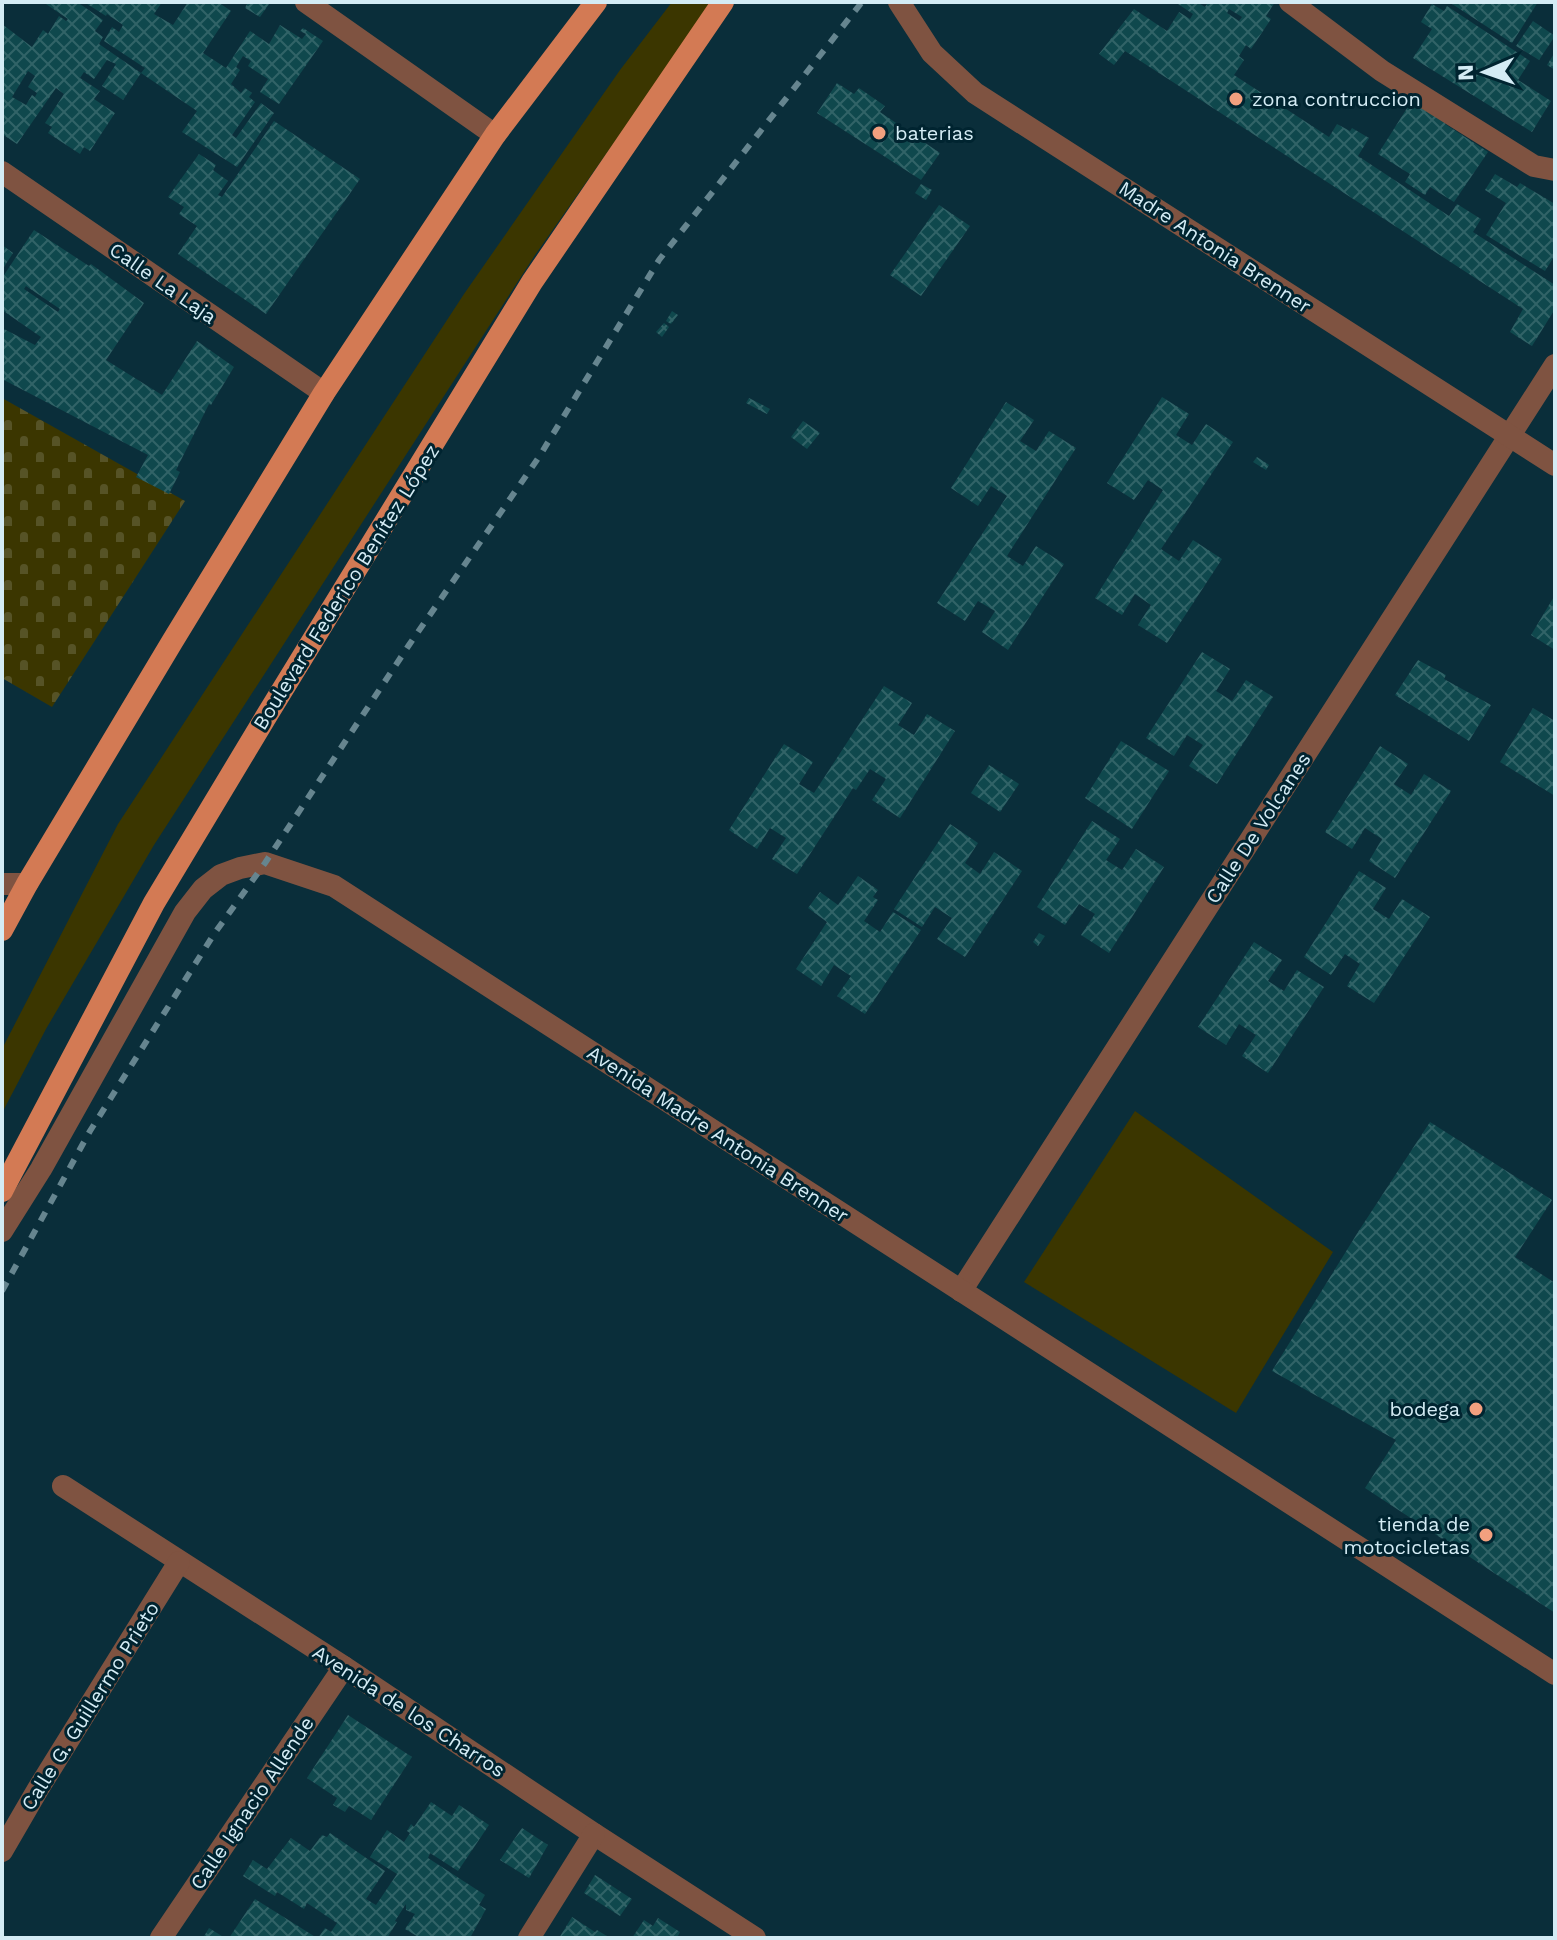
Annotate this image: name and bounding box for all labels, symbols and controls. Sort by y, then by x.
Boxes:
north arrow [1445,32,1525,112]
text: N [1453,64,1478,81]
place label: zona contruccion [1252,87,1421,111]
marker: zona contruccion [1227,90,1245,108]
place label: baterias [895,121,974,145]
marker: baterias [870,124,888,142]
street label: Madre Antonia Brenner [1114,176,1316,318]
street label: Calle La Laja [105,237,221,329]
street label: Boulevard Federico Benítez López [248,440,444,734]
street label: Calle De Volcanes [1200,748,1316,908]
street label: Avenida Madre Antonia Brenner [583,1040,853,1228]
place label: bodega [1389,1397,1460,1421]
marker: bodega [1467,1400,1485,1418]
place label: tienda de motocicletas [1343,1512,1470,1559]
marker: tienda de motocicletas [1477,1526,1495,1544]
street label: Calle G. Guillermo Prieto [16,1597,164,1815]
street label: Avenida de los Charros [308,1640,510,1782]
street label: Calle Ignacio Allende [185,1712,319,1894]

